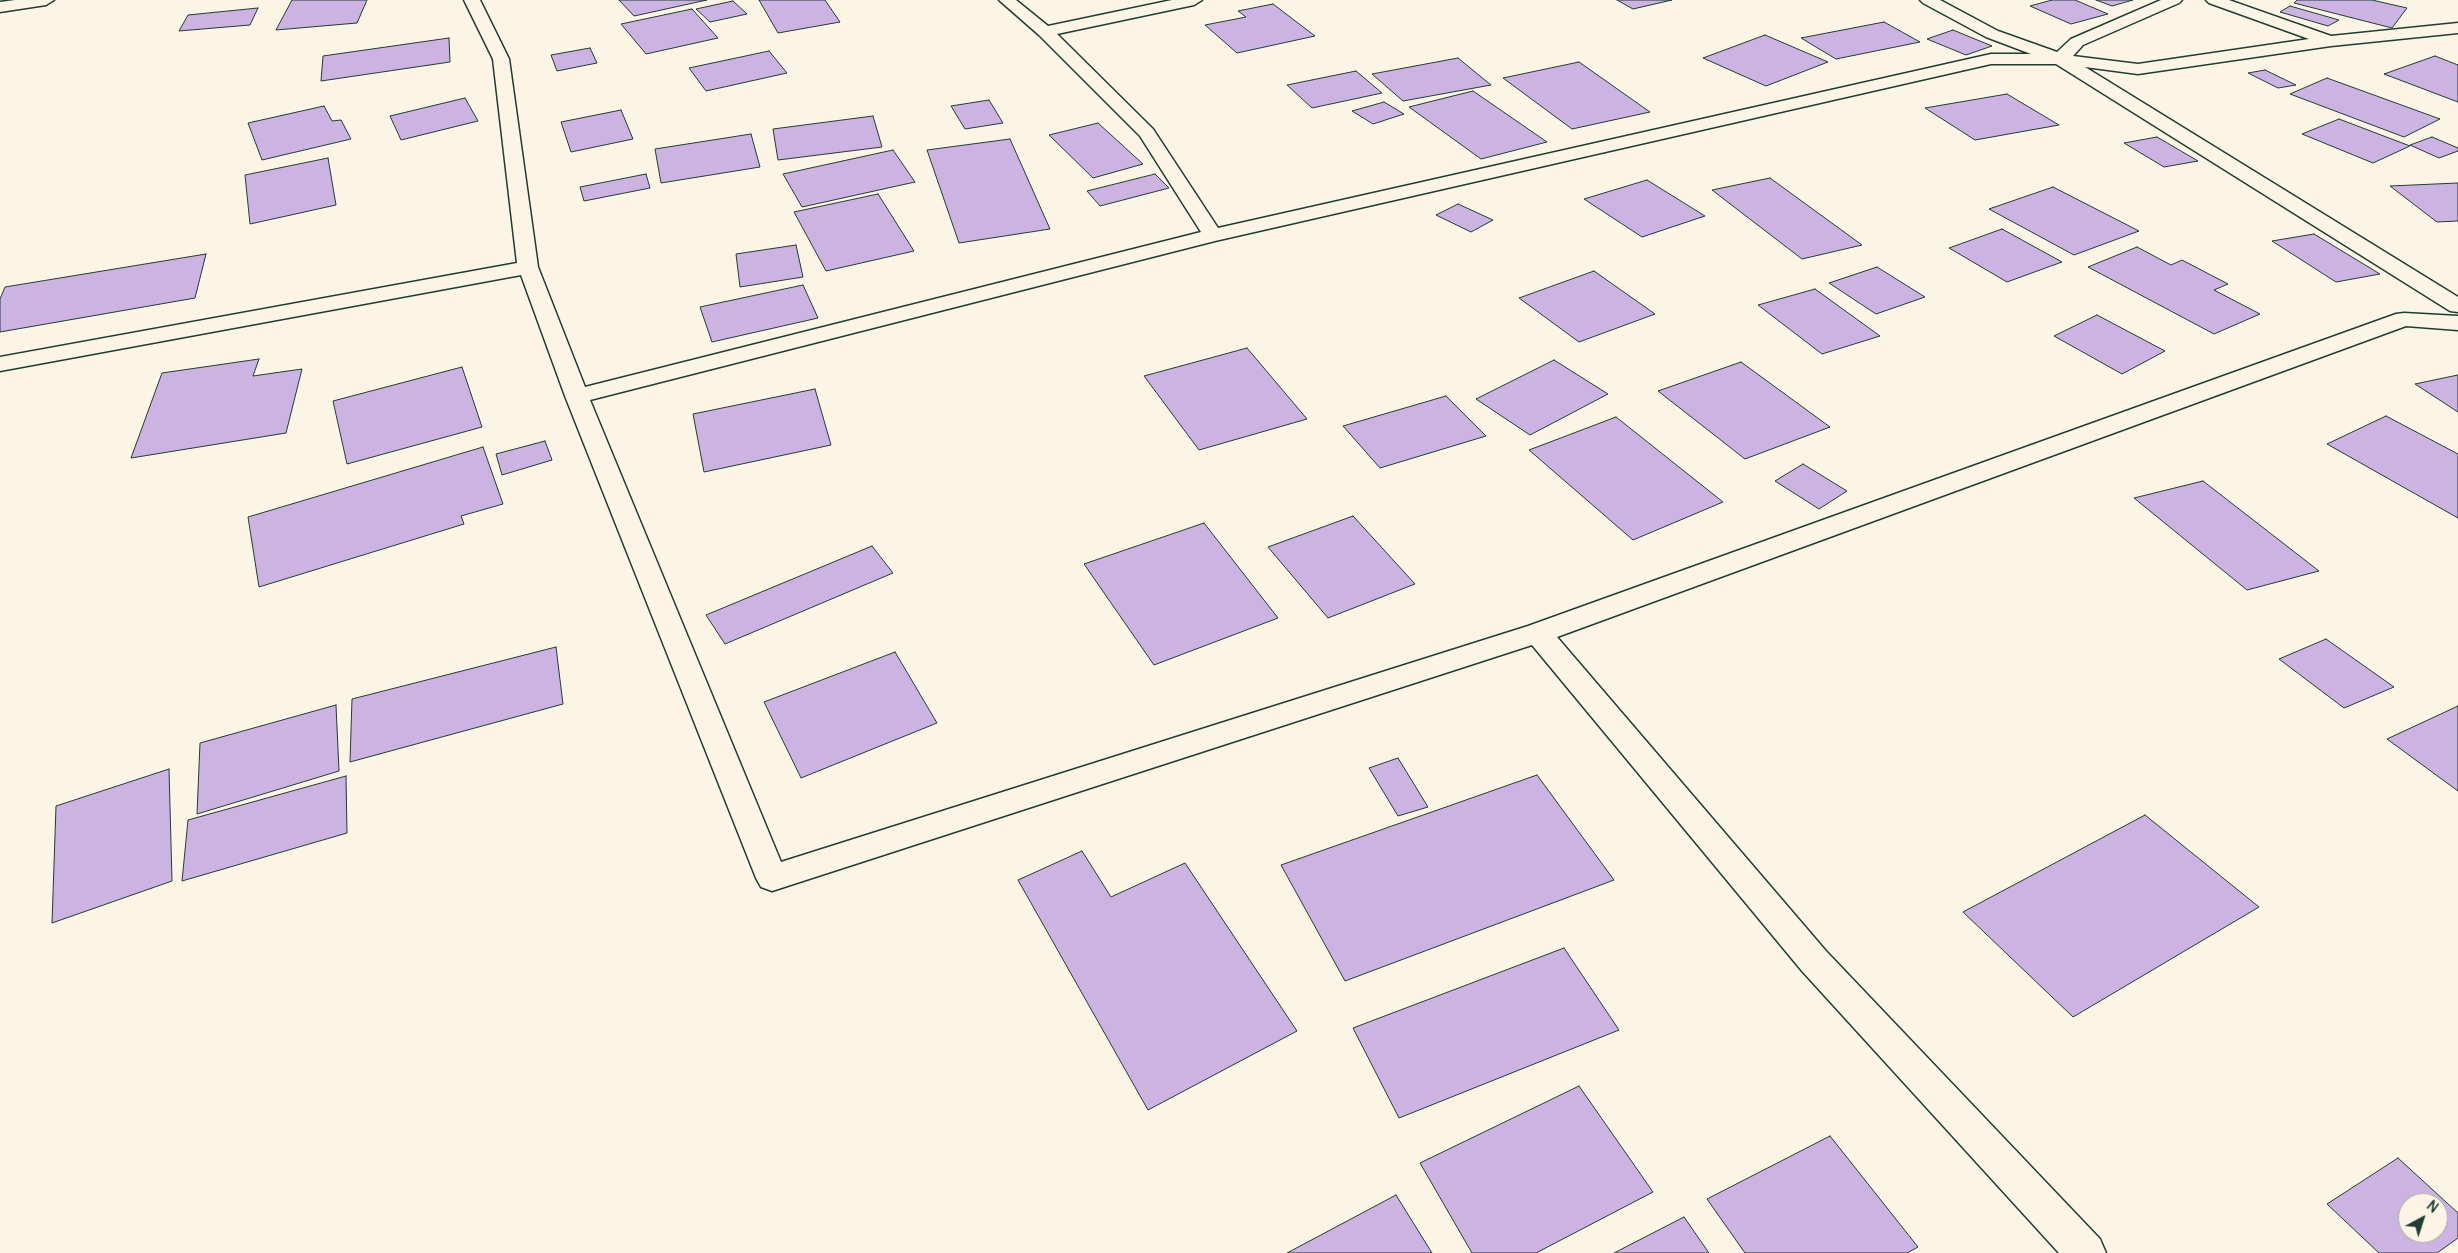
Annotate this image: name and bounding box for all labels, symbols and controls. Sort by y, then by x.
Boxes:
north arrow [2398,1193,2448,1243]
text: N [2423,1197,2441,1216]

